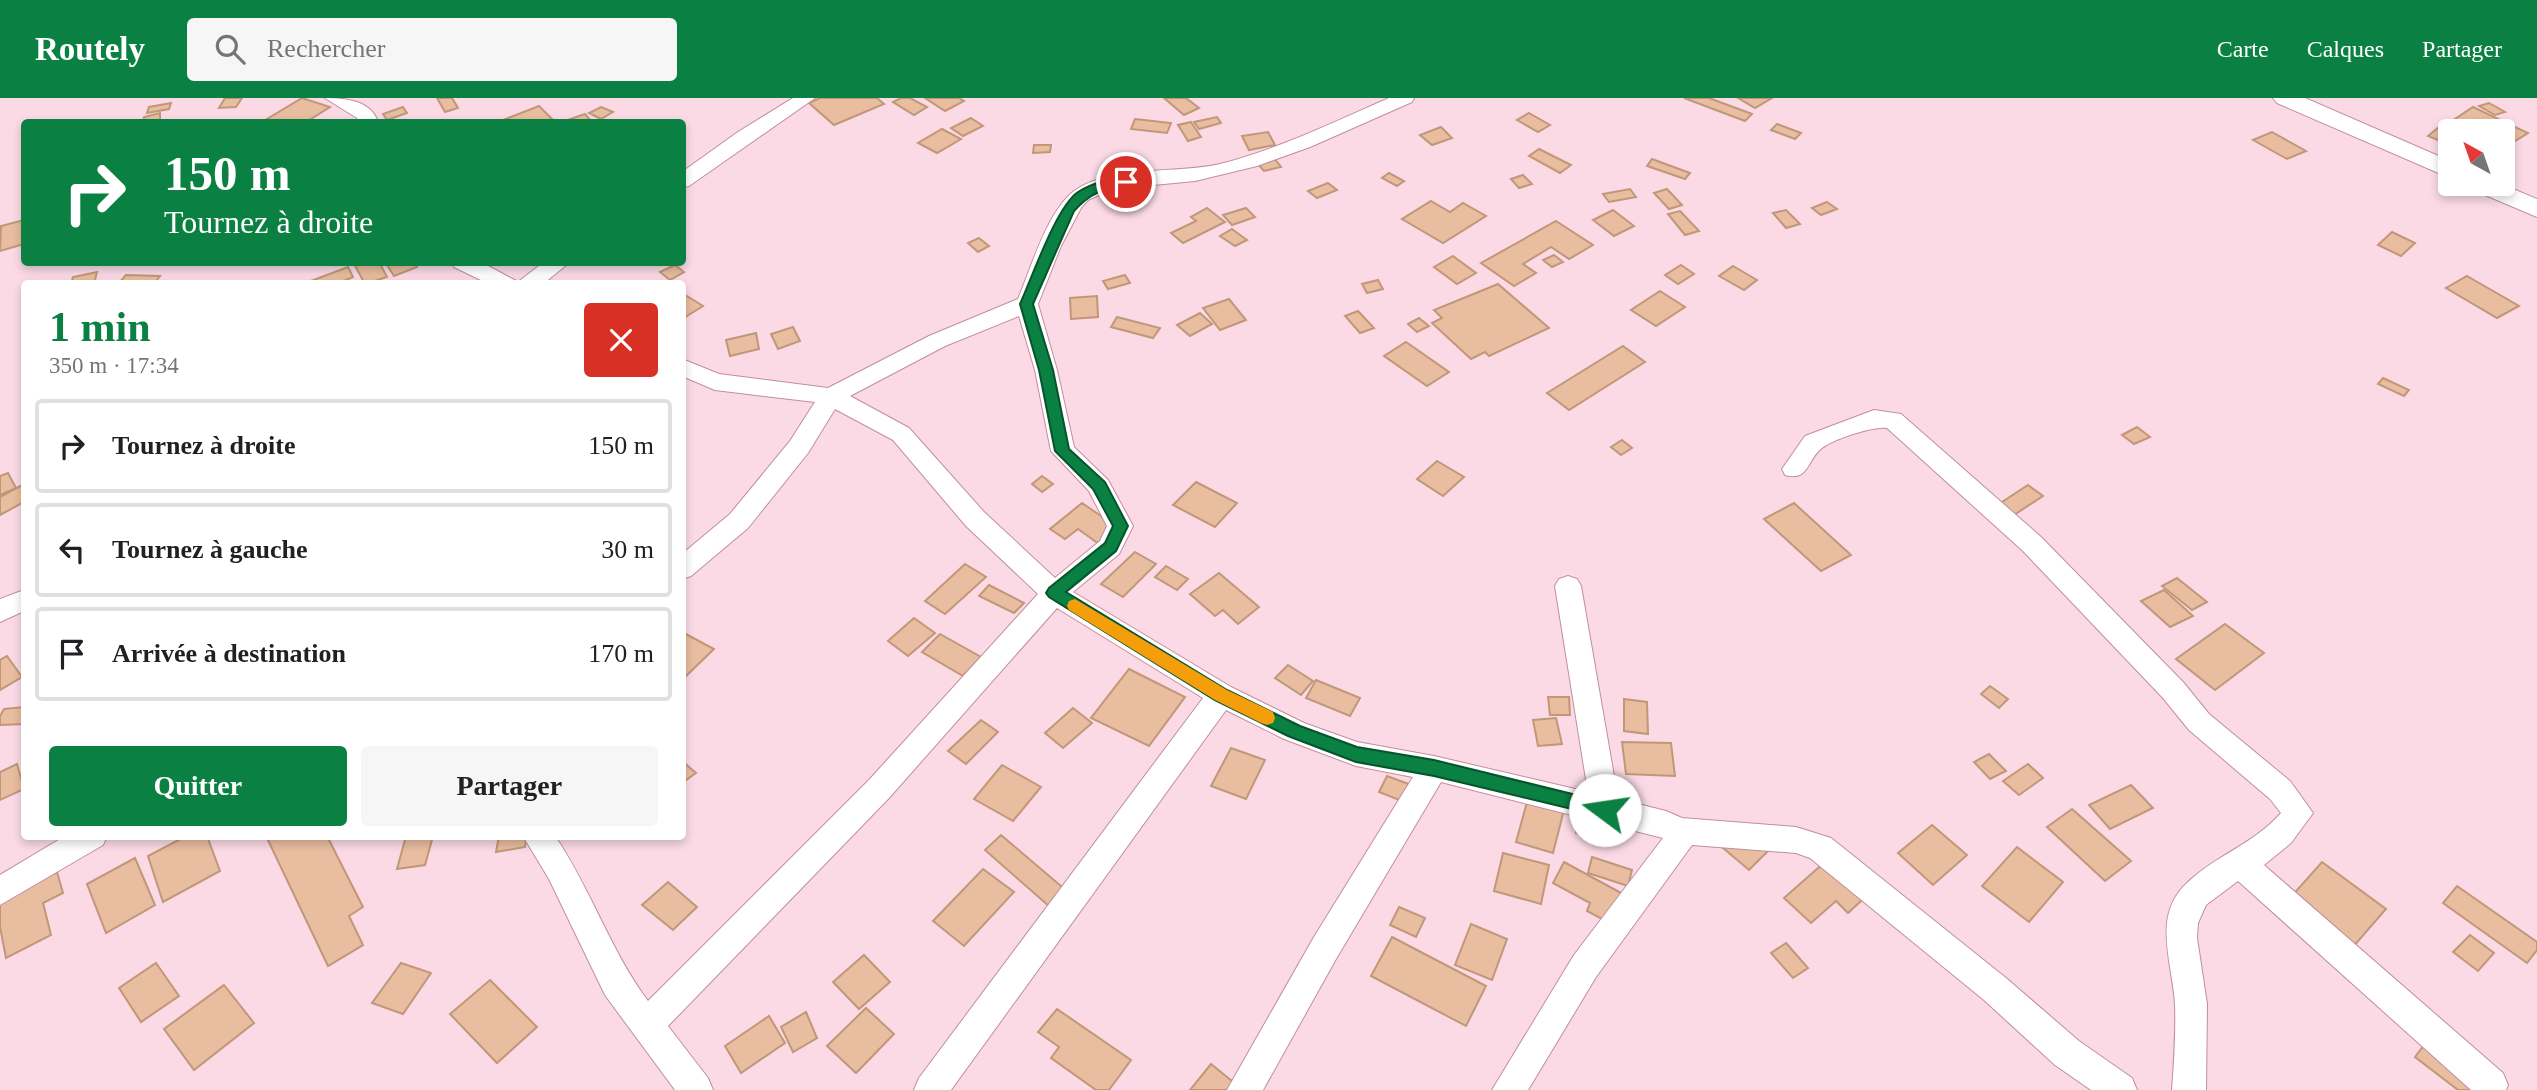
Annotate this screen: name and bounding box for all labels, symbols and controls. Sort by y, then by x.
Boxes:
search box [187,18,677,81]
icon: search [211,30,249,68]
text: Routely [35,31,145,67]
text: Rechercher [267,34,385,63]
text: Carte [2217,36,2269,62]
text: Calques [2307,36,2384,62]
text: Partager [2422,36,2502,62]
north arrow [2438,119,2515,196]
map controls [2438,119,2515,196]
text: 150 m [164,146,291,201]
icon: right [49,147,140,238]
pin [1096,152,1156,212]
icon: arrive [1107,163,1145,201]
text: Tournez à droite [164,204,373,240]
button: close [584,303,658,377]
text: 1 min [49,304,151,350]
text: 350 m · 17:34 [49,353,179,378]
icon: right [53,427,91,465]
text: Tournez à droite [112,431,295,460]
text: 150 m [588,431,654,460]
icon: left [53,531,91,569]
text: Tournez à gauche [112,535,308,564]
text: 30 m [601,535,654,564]
icon: arrive [53,635,91,673]
text: Arrivée à destination [112,639,346,668]
text: 170 m [588,639,654,668]
button: Quitter [49,746,347,826]
button: Partager [361,746,658,826]
position arrow [1568,773,1642,847]

